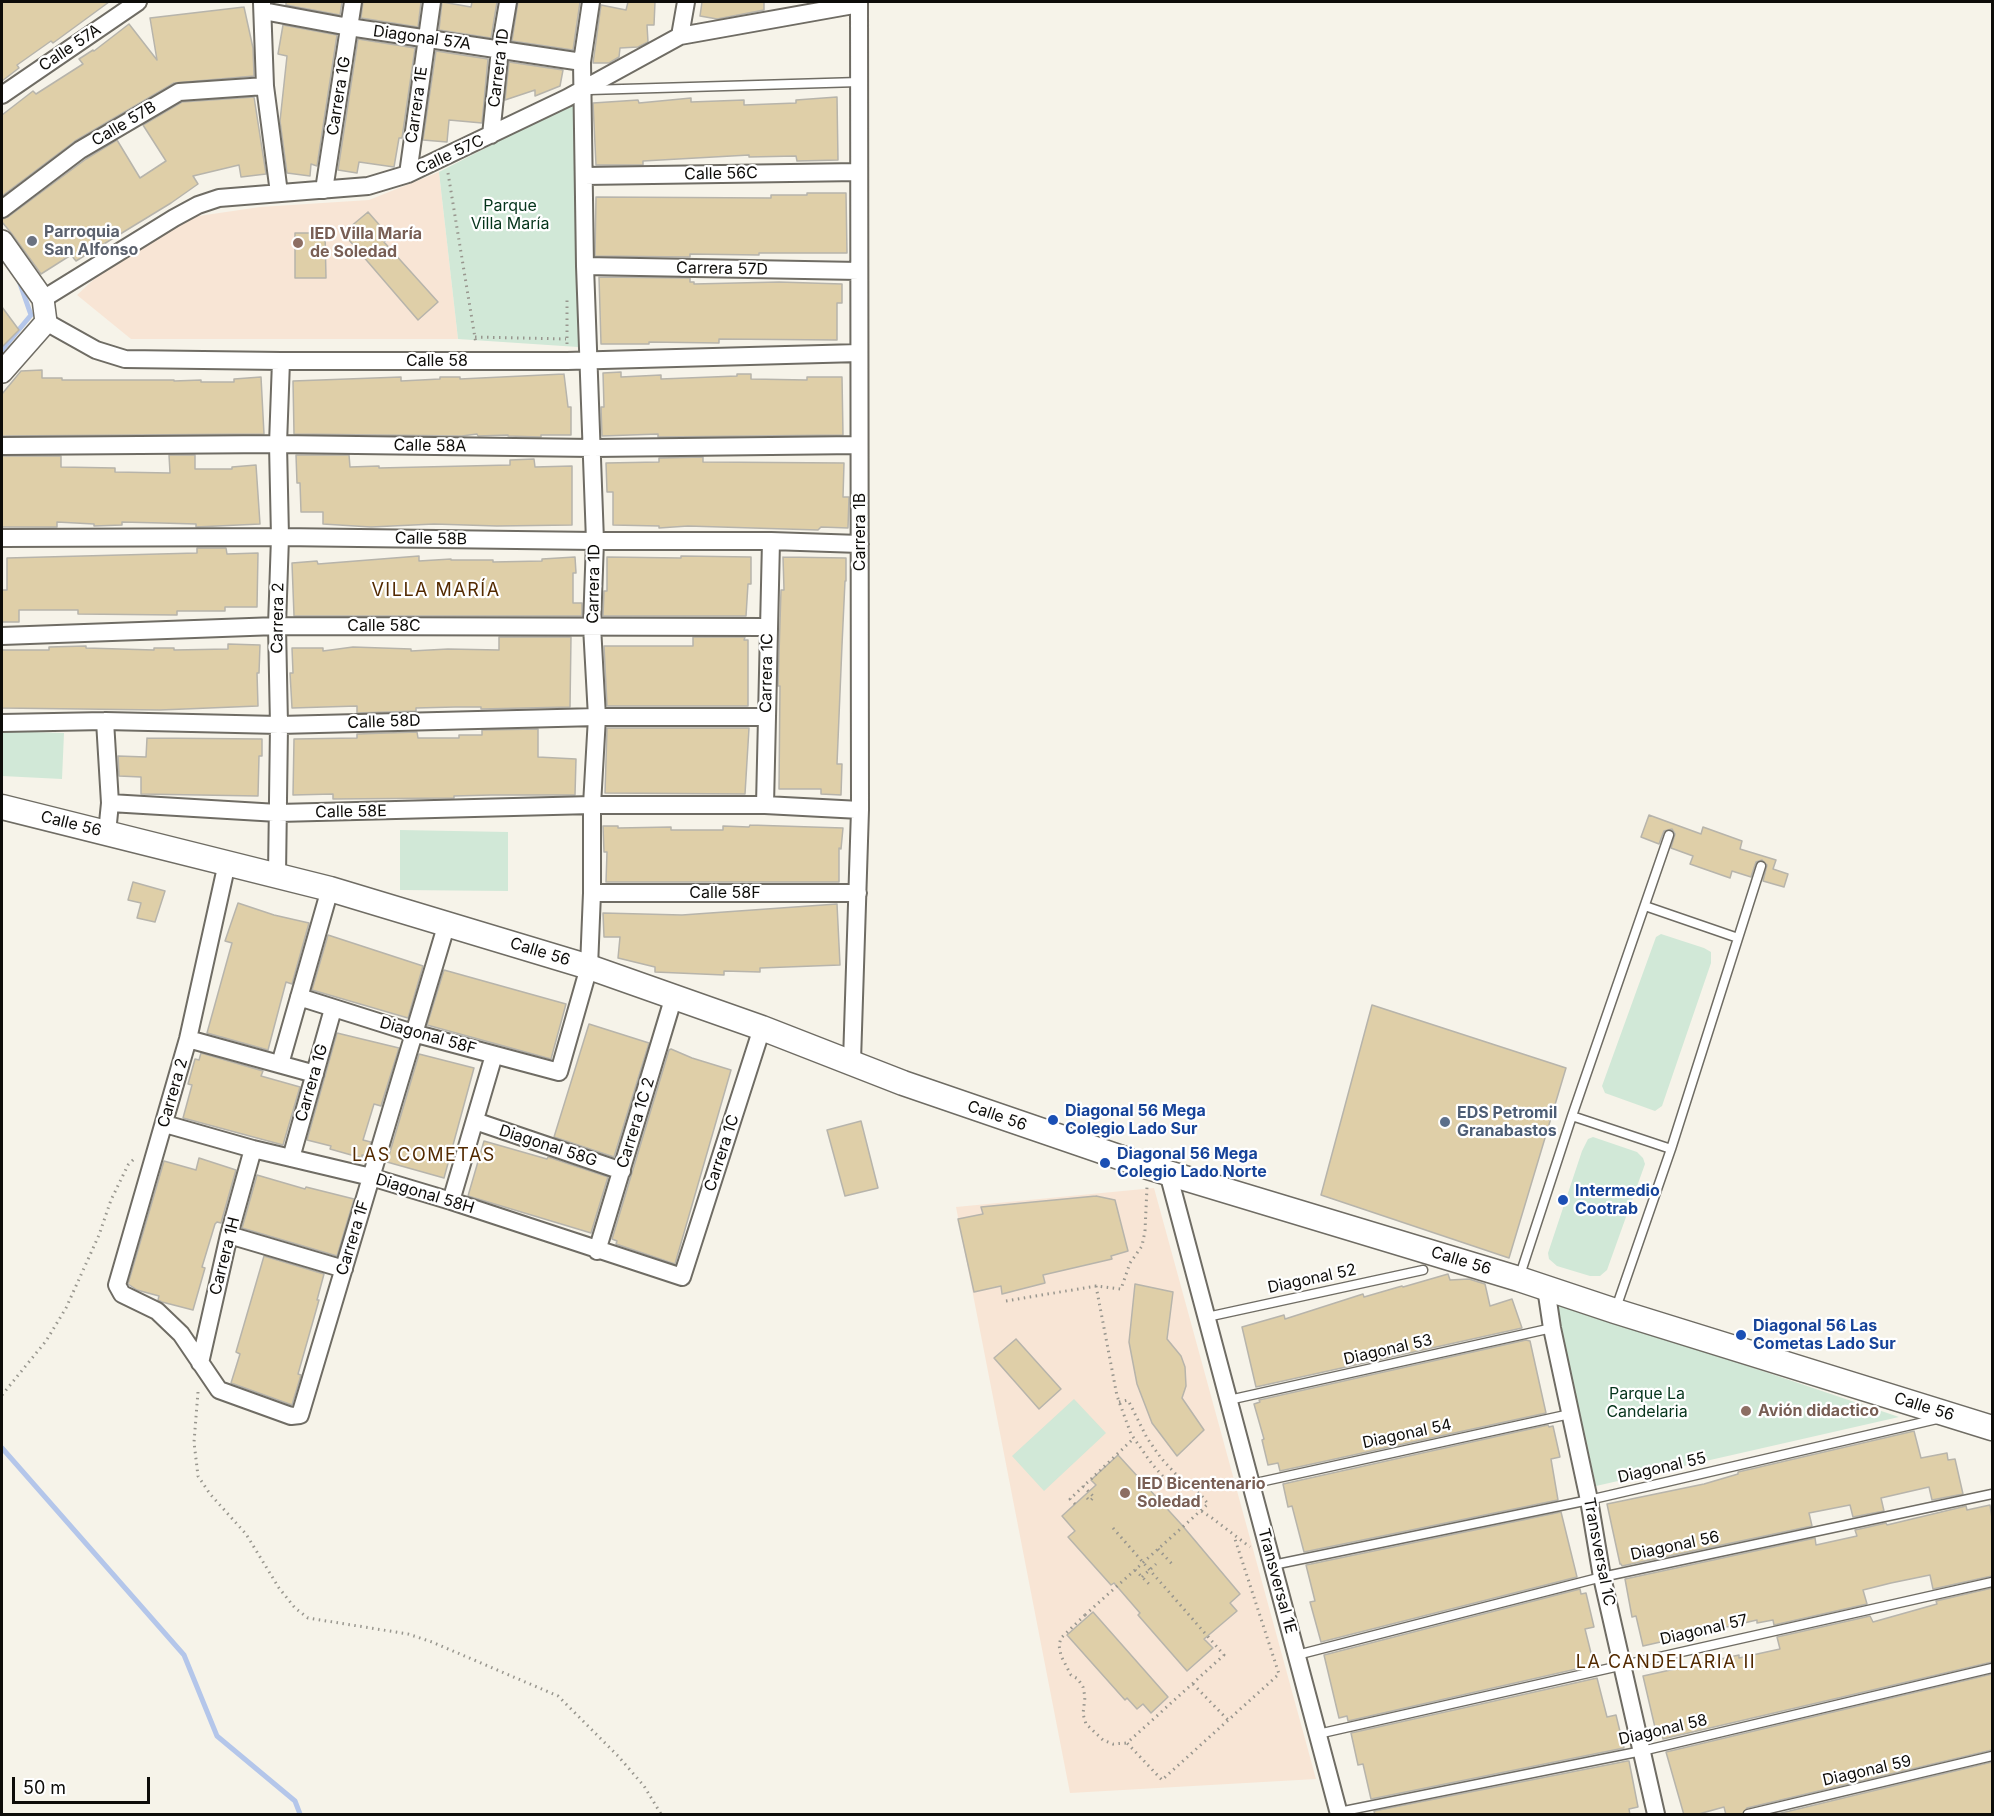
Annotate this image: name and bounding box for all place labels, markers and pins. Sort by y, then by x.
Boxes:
place label: Parroquia San Alfonso [44,222,138,260]
place label: IED Villa María de Soledad [310,224,422,262]
marker: Parroquia San Alfonso [25,234,39,248]
marker: IED Villa María de Soledad [291,236,305,250]
place label: Diagonal 56 Mega Colegio Lado Sur [1065,1101,1206,1139]
place label: EDS Petromil Granabastos [1457,1103,1557,1141]
marker: Diagonal 56 Mega Colegio Lado Sur [1046,1113,1060,1127]
marker: EDS Petromil Granabastos [1438,1115,1452,1129]
place label: Diagonal 56 Mega Colegio Lado Norte [1117,1144,1267,1182]
marker: Diagonal 56 Mega Colegio Lado Norte [1098,1156,1112,1170]
place label: Intermedio Cootrab [1575,1181,1660,1219]
marker: Intermedio Cootrab [1556,1193,1570,1207]
place label: Diagonal 56 Las Cometas Lado Sur [1753,1316,1896,1354]
marker: Diagonal 56 Las Cometas Lado Sur [1734,1328,1748,1342]
place label: Avión didactico [1758,1401,1879,1421]
marker: Avión didactico [1739,1404,1753,1418]
place label: IED Bicentenario Soledad [1137,1474,1266,1512]
marker: IED Bicentenario Soledad [1118,1486,1132,1500]

